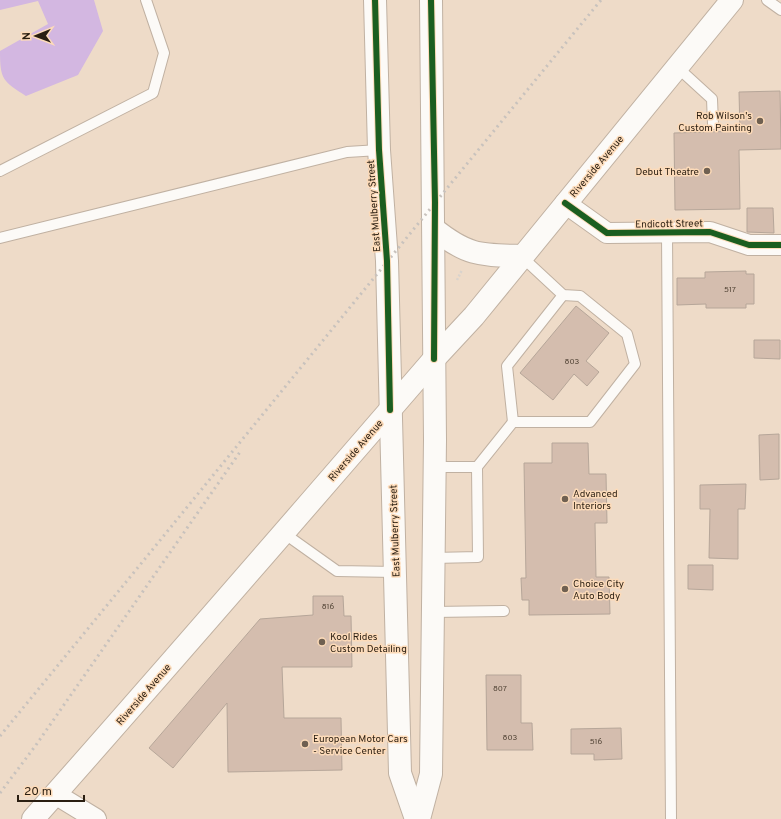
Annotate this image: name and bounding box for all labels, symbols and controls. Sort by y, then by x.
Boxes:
north arrow [16,16,56,56]
text: N [20,32,34,40]
place label: Rob Wilson's Custom Painting [678,110,752,135]
marker: Rob Wilson's Custom Painting [755,116,765,126]
street label: Riverside Avenue [567,133,627,201]
street label: East Mulberry Street [365,159,384,252]
place label: Debut Theatre [635,166,699,179]
marker: Debut Theatre [702,166,712,176]
street label: Endicott Street [635,217,703,232]
house number: 517 [724,285,736,295]
house number: 803 [565,357,580,367]
street label: Riverside Avenue [326,418,386,484]
street label: East Mulberry Street [387,484,404,577]
place label: Advanced Interiors [573,488,618,513]
marker: Advanced Interiors [560,494,570,504]
place label: Choice City Auto Body [573,578,624,603]
marker: Choice City Auto Body [560,584,570,594]
house number: 816 [322,602,335,612]
place label: Kool Rides Custom Detailing [330,631,407,656]
marker: Kool Rides Custom Detailing [317,637,327,647]
street label: Riverside Avenue [114,662,174,728]
house number: 807 [493,684,507,694]
place label: European Motor Cars - Service Center [313,733,408,758]
house number: 803 [503,733,518,743]
house number: 516 [590,737,603,747]
marker: European Motor Cars - Service Center [300,739,310,749]
scale bar [18,777,84,803]
text: 20 m [24,784,52,800]

